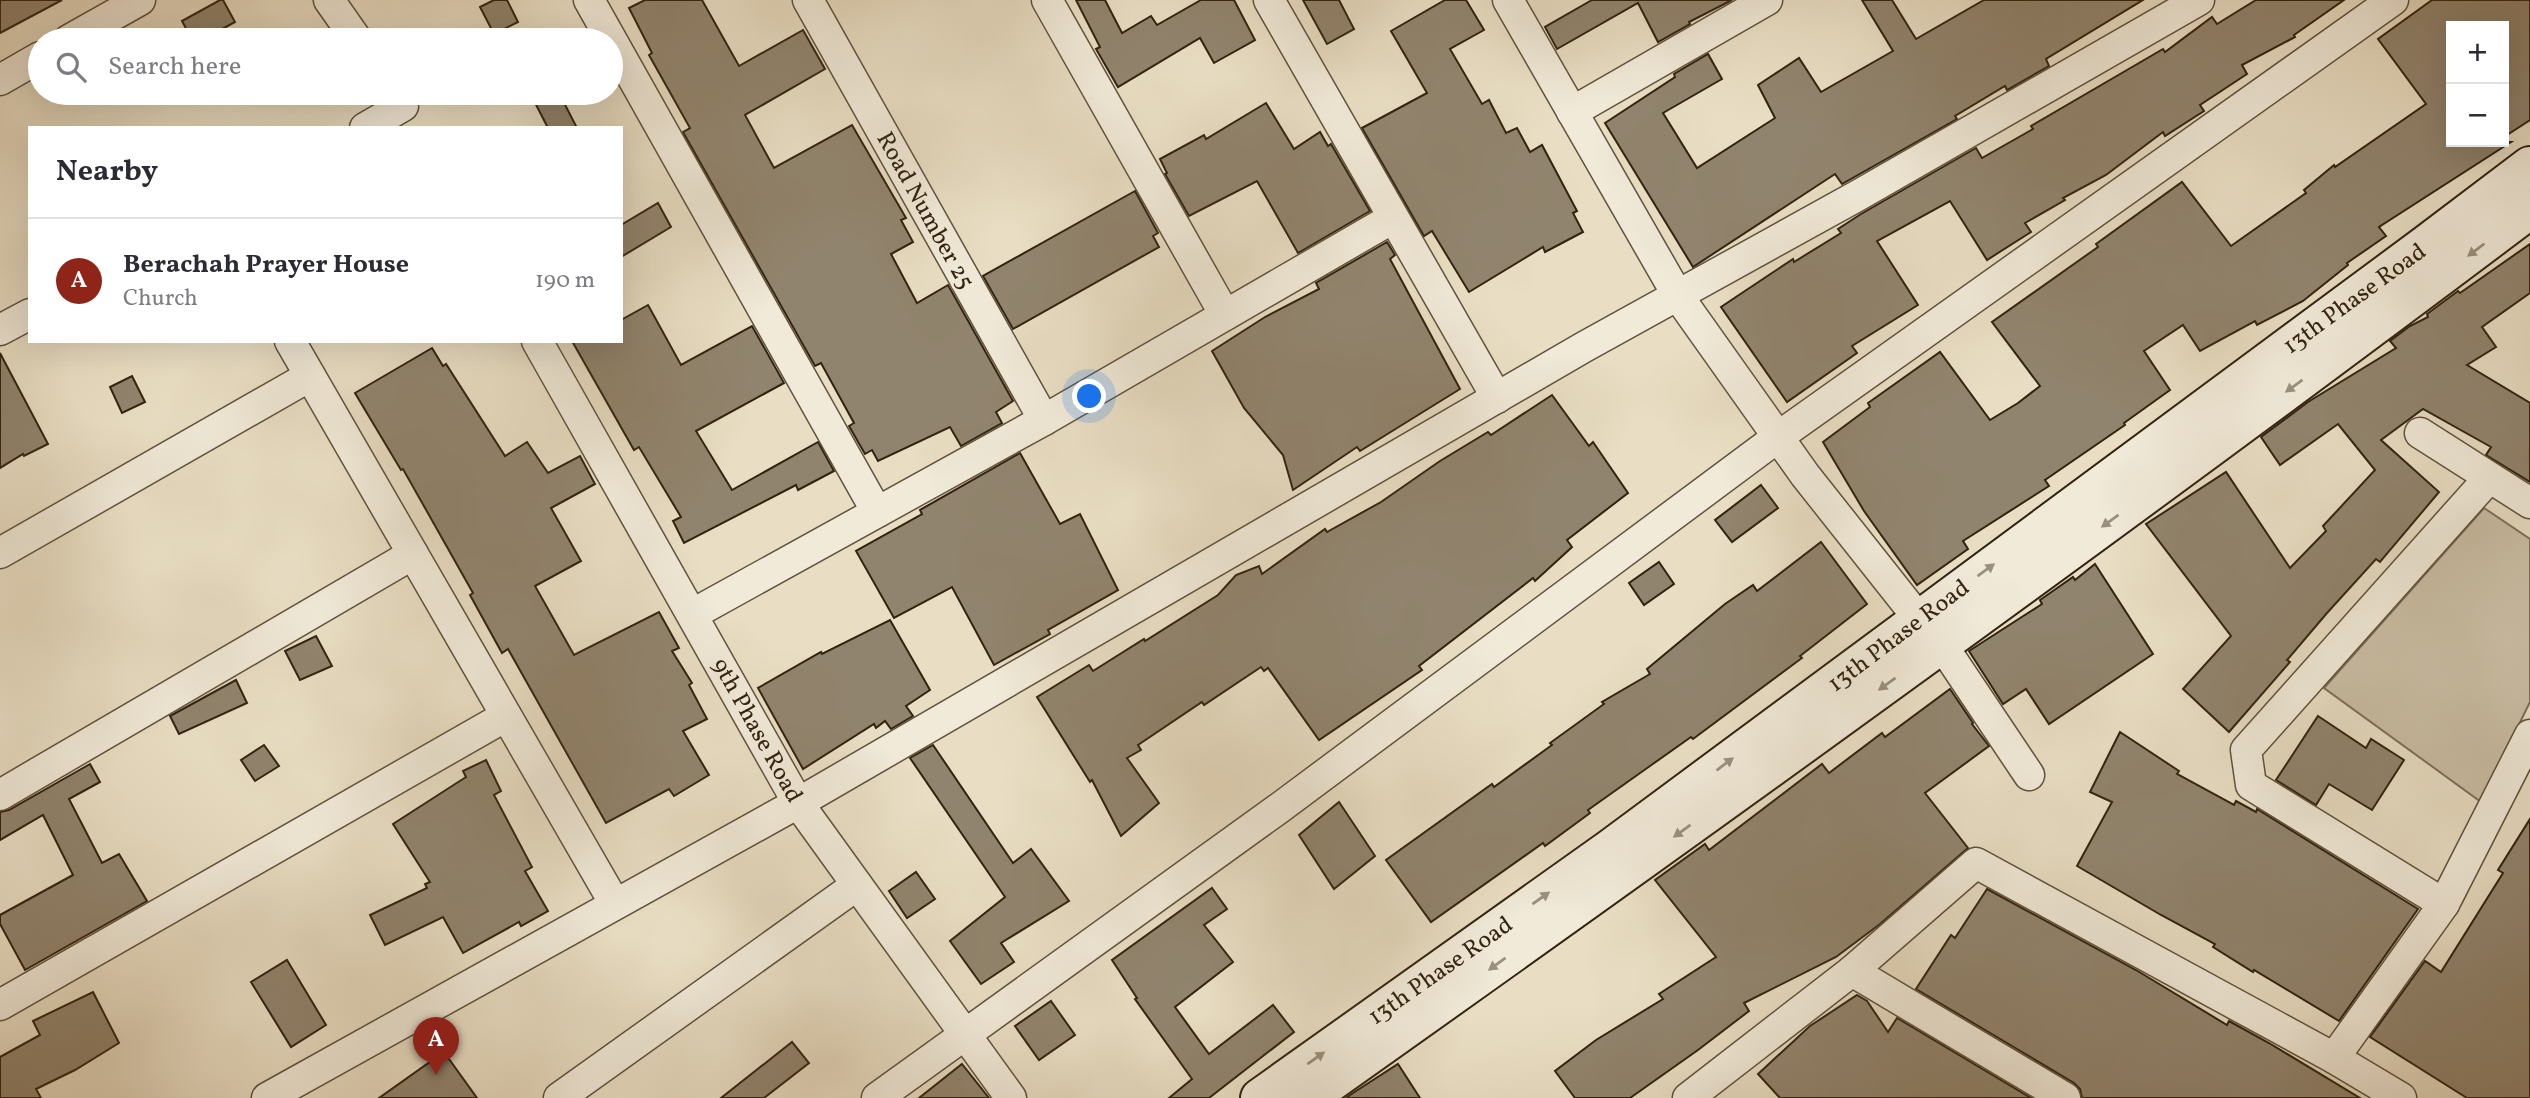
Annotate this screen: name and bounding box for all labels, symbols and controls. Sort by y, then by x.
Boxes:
map controls [2446,21,2509,147]
button: + [2446,21,2509,84]
search box [28,28,623,105]
icon: search [52,48,90,86]
text: Search here [108,49,241,85]
button: − [2446,84,2509,147]
street label: Road Number 25 [867,126,982,296]
text: Nearby [56,151,158,193]
street label: 13th Phase Road [2276,236,2434,363]
one-way arrow [2467,242,2485,257]
text: Berachah Prayer House [123,247,409,283]
text: A [71,265,87,297]
text: 190 m [535,265,595,297]
text: Church [123,283,198,315]
your location [1072,379,1106,413]
one-way arrow [2284,379,2303,393]
one-way arrow [2101,514,2119,528]
one-way arrow [1977,563,1995,577]
street label: 13th Phase Road [1821,572,1977,701]
street label: 9th Phase Road [702,652,810,810]
one-way arrow [1878,677,1896,691]
one-way arrow [1716,757,1734,771]
one-way arrow [1673,824,1691,838]
one-way arrow [1532,892,1550,906]
street label: 13th Phase Road [1362,909,1521,1034]
one-way arrow [1488,956,1506,970]
pin: A [413,1017,459,1075]
one-way arrow [1307,1052,1325,1066]

